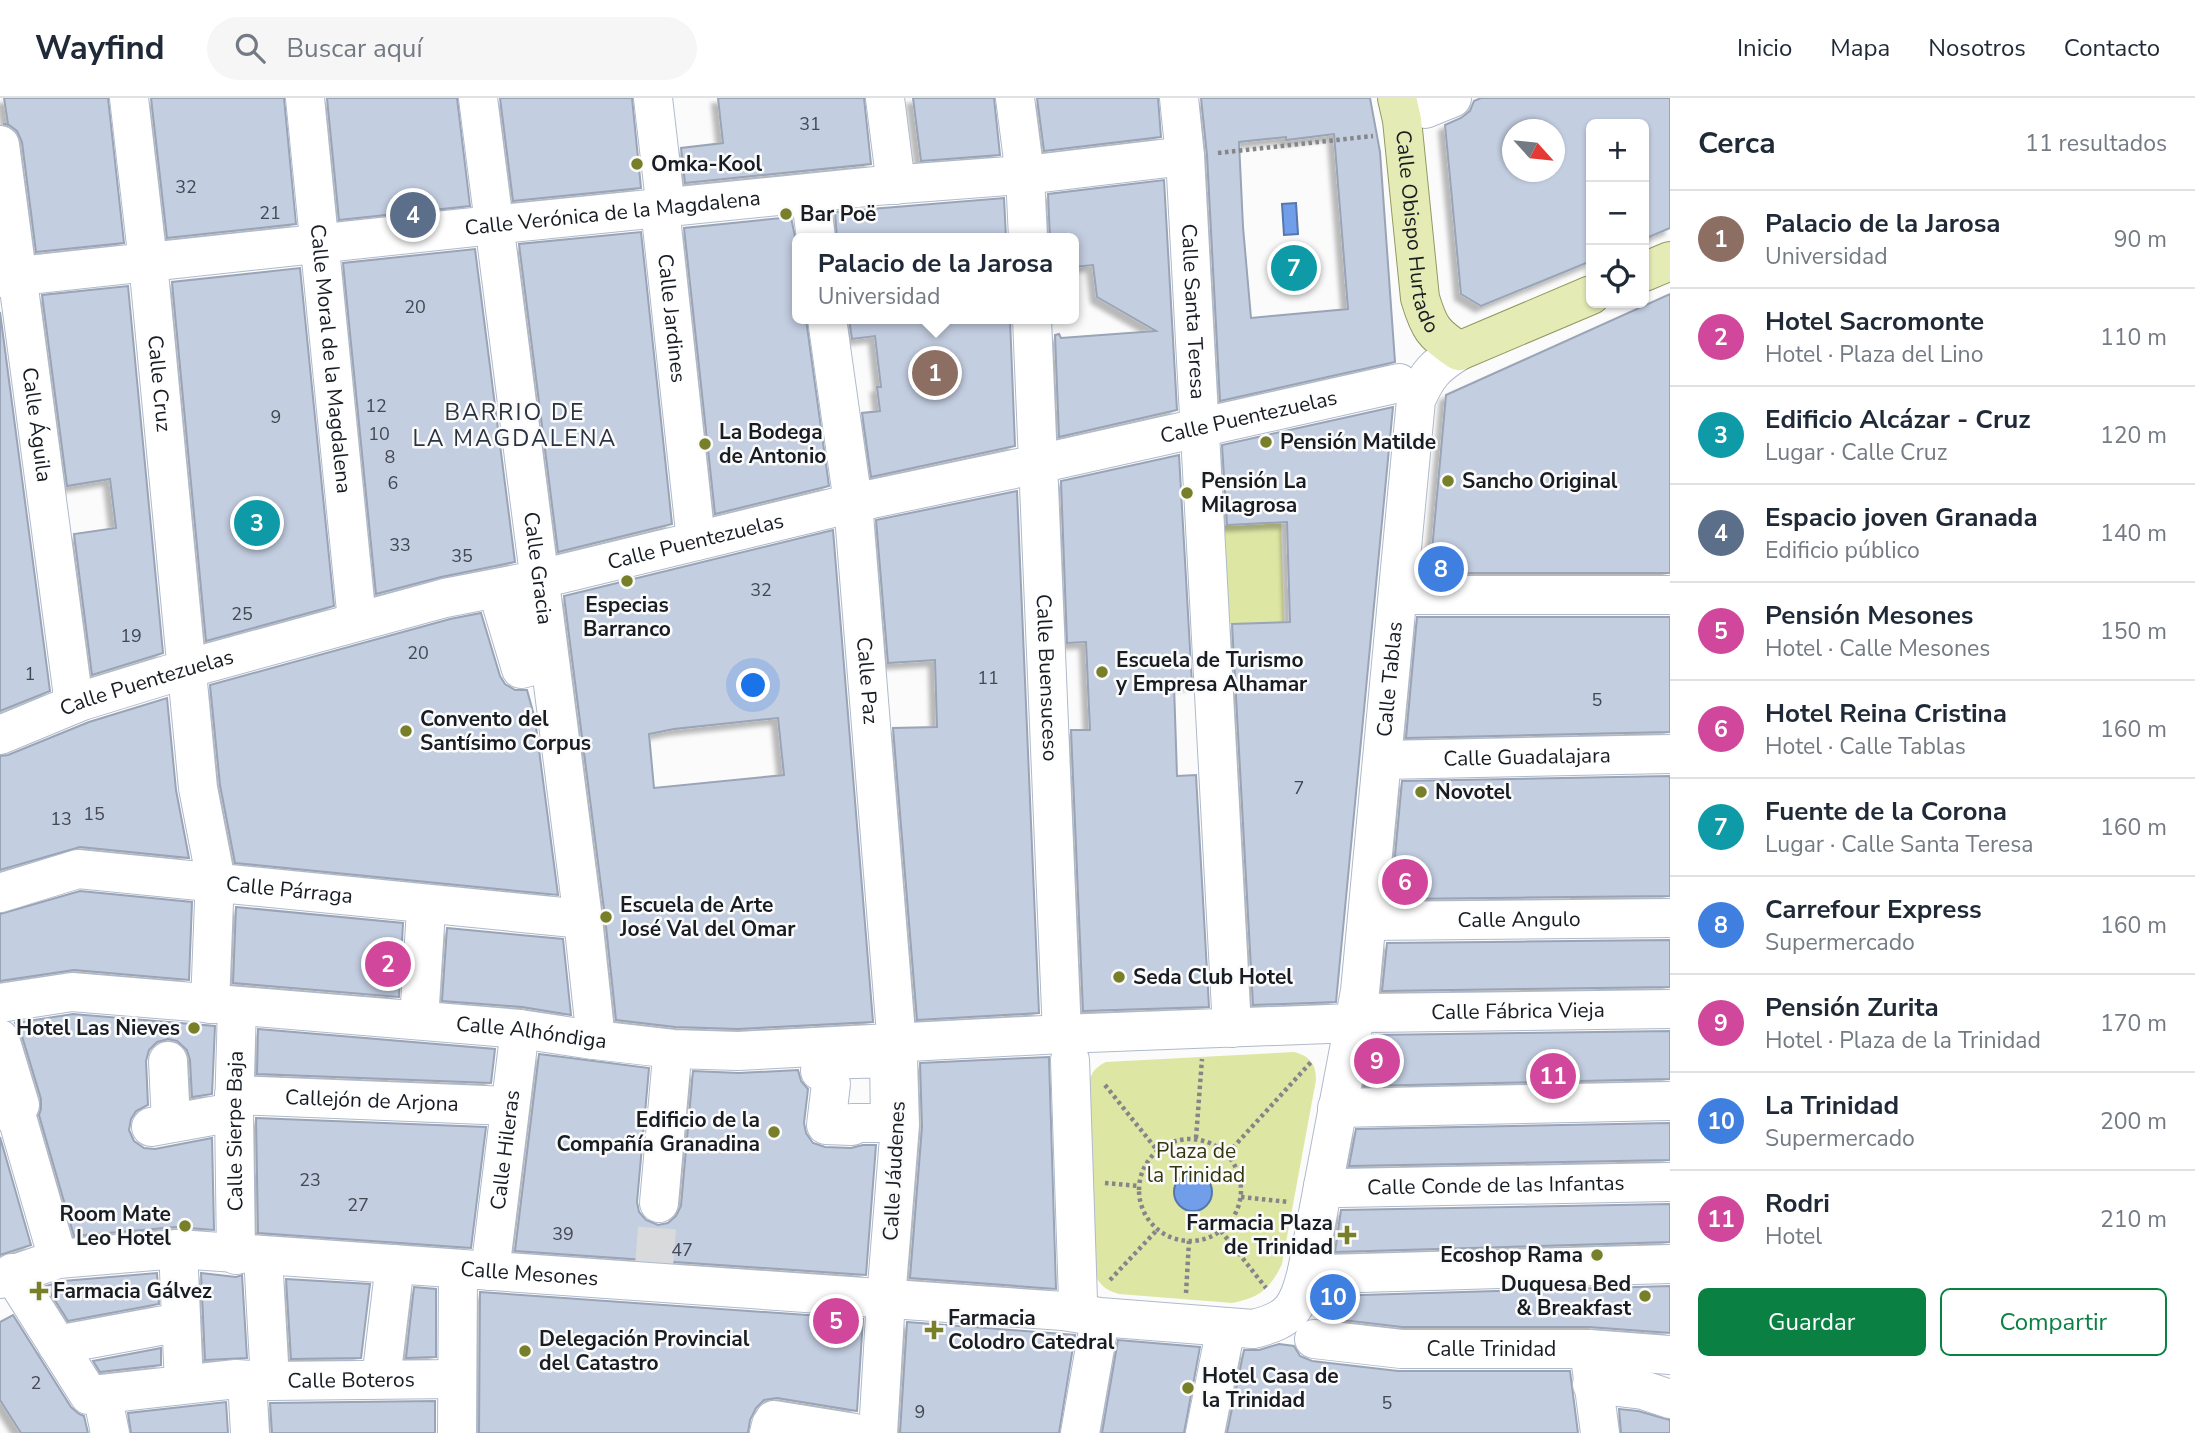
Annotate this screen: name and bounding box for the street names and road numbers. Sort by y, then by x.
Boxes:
street label: Calle Obispo Hurtado [1389,129,1446,338]
street label: Calle Verónica de la Magdalena [463,184,762,242]
street label: Calle Moral de la Magdalena [304,223,358,495]
street label: Calle Santa Teresa [1175,223,1212,400]
street label: Calle Jardines [651,252,693,384]
street label: Calle Cruz [141,334,178,433]
street label: Calle Águila [16,366,58,484]
street label: Calle Puentezuelas [1157,383,1340,450]
street label: Calle Puentezuelas [604,506,786,576]
street label: Calle Gracia [517,510,559,626]
street label: Calle Buensuceso [1030,593,1065,762]
street label: Calle Tablas [1370,620,1409,738]
street label: Calle Paz [850,636,885,726]
street label: Calle Puentezuelas [55,643,237,723]
street label: Calle Guadalajara [1443,741,1611,773]
street label: Calle Párraga [225,870,354,910]
street label: Calle Angulo [1457,905,1581,934]
street label: Calle Fábrica Vieja [1431,996,1605,1026]
street label: Calle Alhóndiga [455,1010,608,1055]
street label: Calle Sierpe Baja [220,1050,250,1212]
street label: Callejón de Arjona [284,1083,459,1118]
street label: Calle Hileras [484,1088,526,1212]
street label: Calle Jáudenes [876,1100,912,1242]
street label: Calle Conde de las Infantas [1367,1169,1625,1202]
street label: Calle Mesones [460,1255,599,1292]
street label: Calle Trinidad [1427,1335,1556,1363]
street label: Calle Boteros [287,1365,415,1395]

